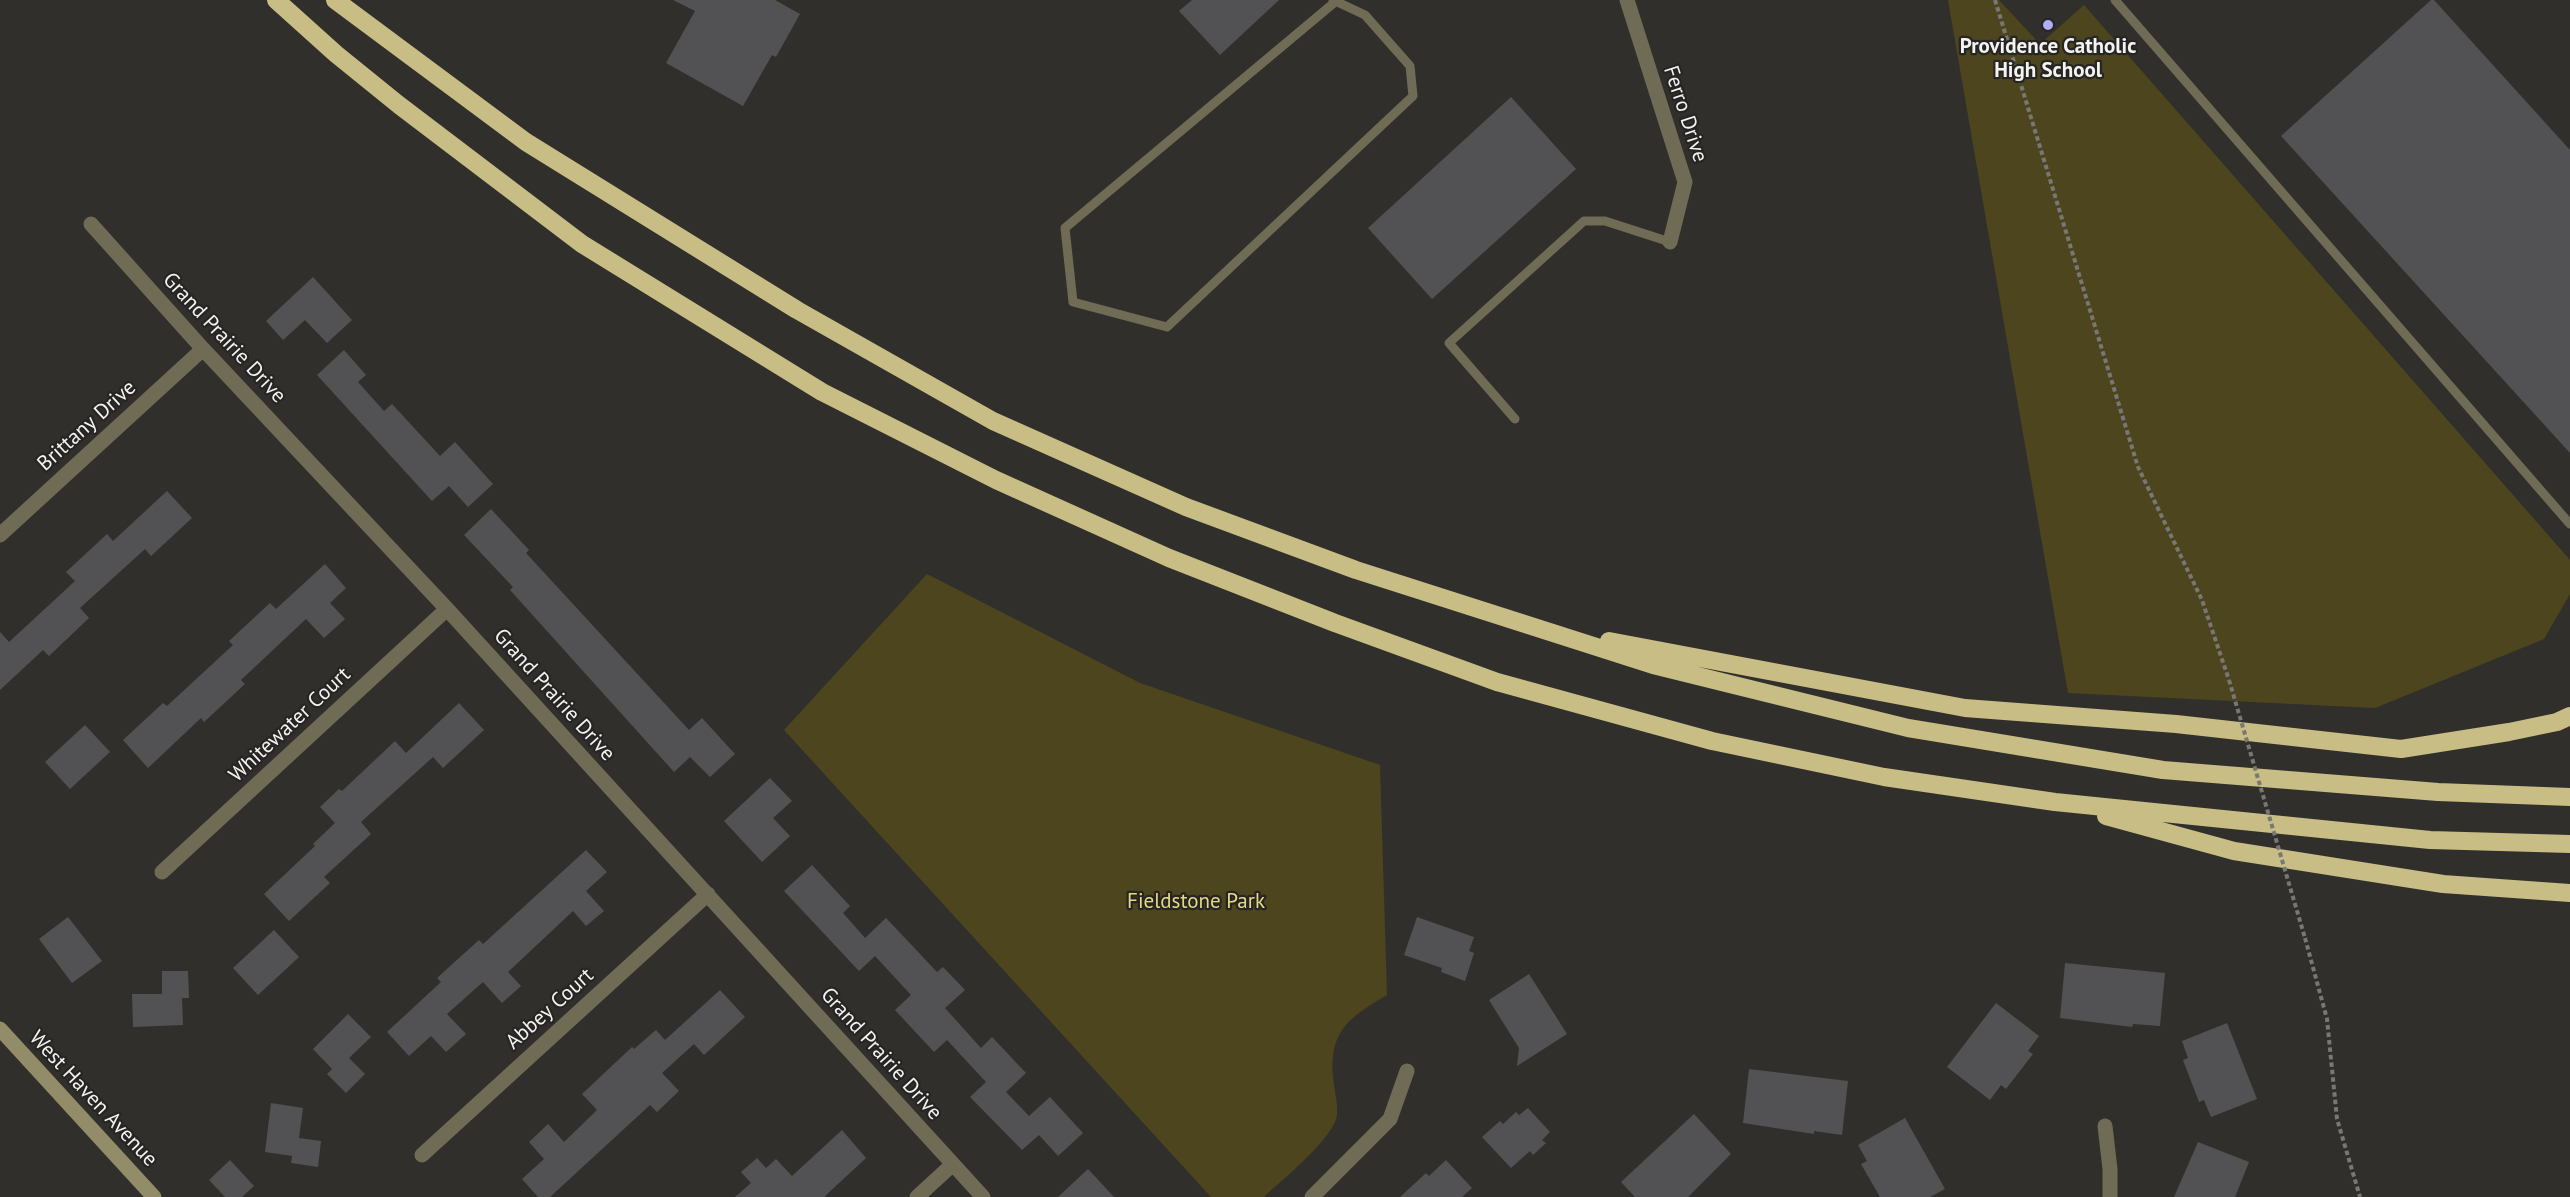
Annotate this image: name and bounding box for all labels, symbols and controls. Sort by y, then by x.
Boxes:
marker: Providence Catholic High School [2041,18,2055,32]
place label: Providence Catholic High School [1960,34,2136,84]
street label: Ferro Drive [1658,63,1712,165]
street label: Grand Prairie Drive [157,268,291,408]
street label: Brittany Drive [33,375,141,477]
street label: Grand Prairie Drive [488,624,620,766]
street label: Whitewater Court [224,662,356,788]
park label: Fieldstone Park [1127,889,1265,915]
street label: Abbey Court [501,963,599,1055]
street label: Grand Prairie Drive [815,983,947,1125]
street label: West Haven Avenue [24,1026,162,1172]

